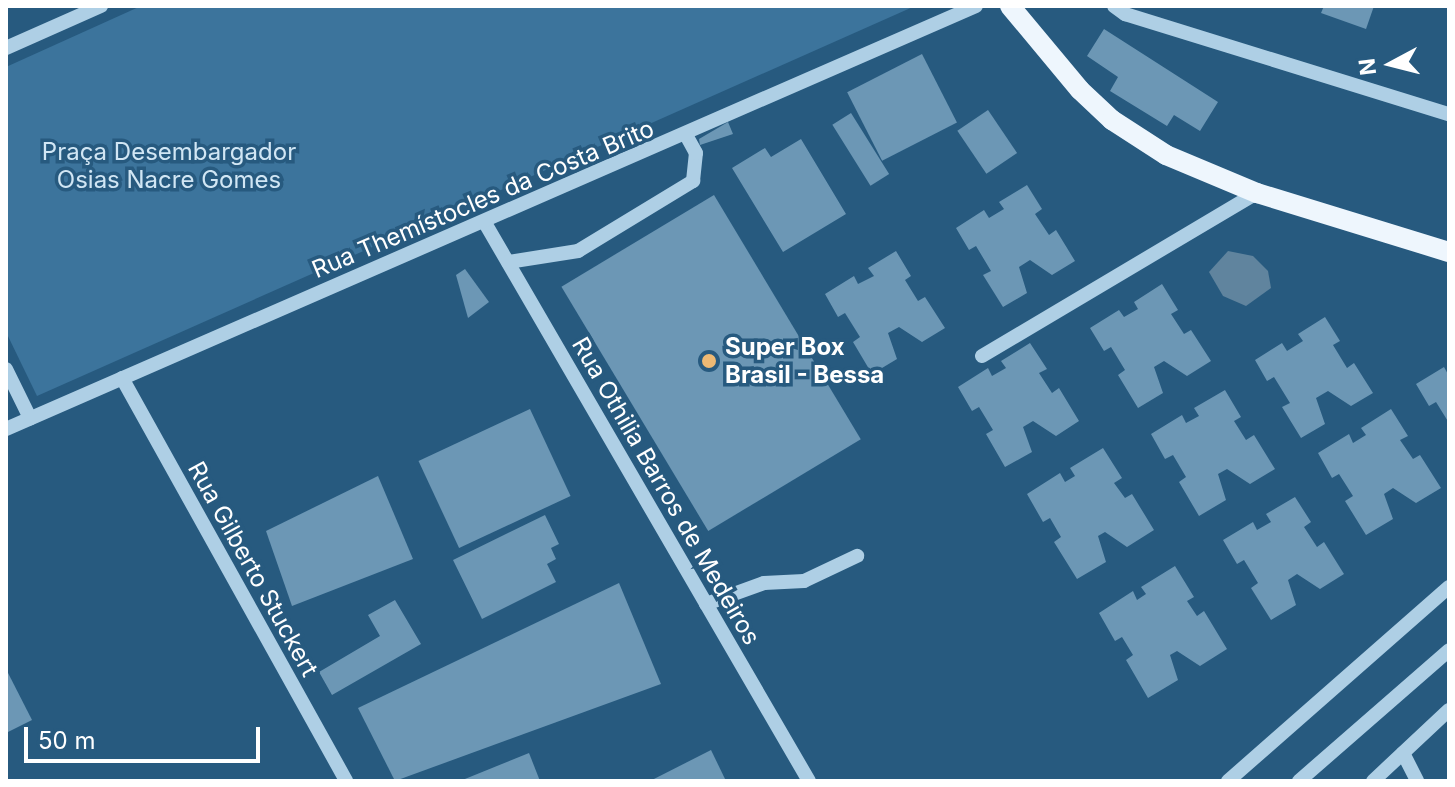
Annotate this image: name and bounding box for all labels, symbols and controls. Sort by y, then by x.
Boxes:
north arrow [1351,24,1431,104]
text: N [1353,57,1381,77]
street label: Rua Themístocles da Costa Brito [308,114,658,284]
park label: Praça Desembargador Osias Nacre Gomes [42,138,296,194]
street label: Rua Othilia Barros de Medeiros [566,332,766,650]
place label: Super Box Brasil - Bessa [725,333,884,389]
marker: Super Box Brasil - Bessa [700,352,718,370]
street label: Rua Gilberto Stuckert [182,457,324,681]
scale bar [28,711,264,761]
text: 50 m [38,726,96,755]

